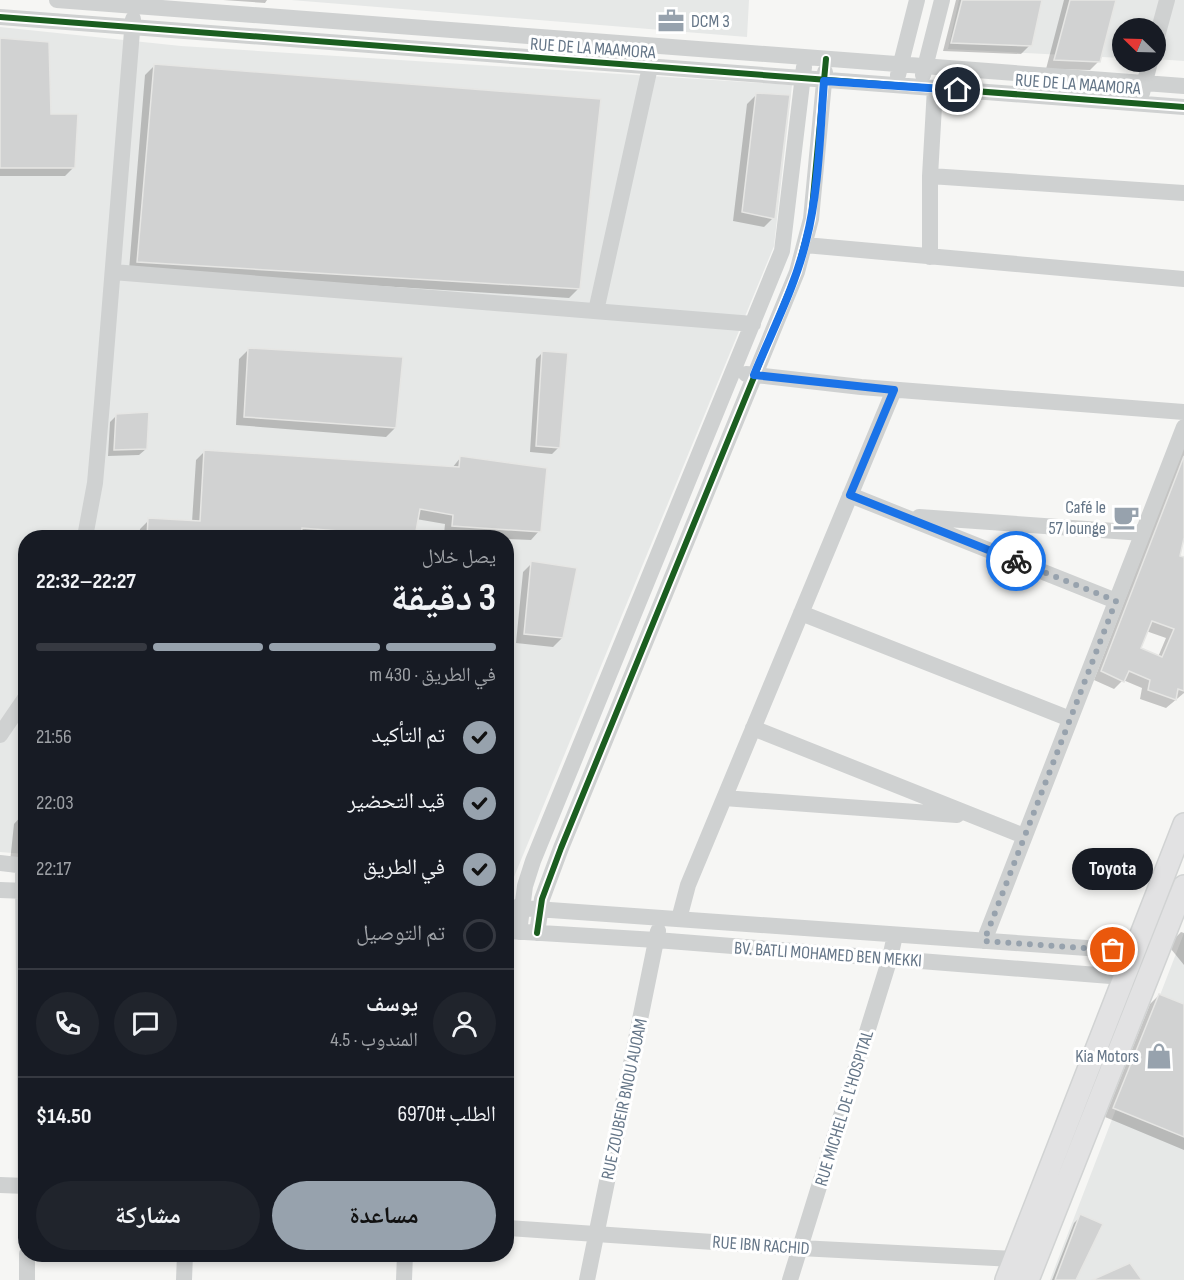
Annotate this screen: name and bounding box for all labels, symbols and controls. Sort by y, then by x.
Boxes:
office icon: DCM 3 [656,6,686,36]
place label: DCM 3 [691,11,730,32]
north arrow [1112,18,1166,72]
map controls [1112,18,1166,72]
street label: RUE DE LA MAAMORA [530,34,657,63]
pin [932,64,983,115]
street label: RUE DE LA MAAMORA [1015,70,1142,99]
icon: home [941,73,974,106]
place label: Café le 57 lounge [1048,497,1106,539]
cafe icon: Café le 57 lounge [1111,502,1141,532]
courier [986,531,1046,591]
text: يصل خلال [422,545,496,569]
icon: bike [1000,545,1033,578]
text: 22:27–22:32 [36,568,136,595]
text: 3 دقيقة [391,575,496,622]
text: في الطريق · 430 m [369,663,496,687]
icon: check [463,721,496,754]
text: تم التأكيد [371,722,445,749]
text: 21:56 [36,725,72,749]
icon: check [463,787,496,820]
text: قيد التحضير [348,788,445,815]
text: 22:03 [36,791,74,815]
callout: Toyota [1072,848,1154,890]
icon: check [463,853,496,886]
text: في الطريق [363,854,445,881]
text: 22:17 [36,857,71,881]
text: Toyota [1089,857,1136,881]
text: تم التوصيل [356,920,445,947]
pin [1087,924,1138,975]
icon: bag [1096,933,1129,966]
street label: BV. BATLI MOHAMED BEN MEKKI [734,937,922,972]
text: يوسف [366,991,418,1018]
button: phone [36,992,99,1055]
button: chat [114,992,177,1055]
button: person [433,992,496,1055]
street label: RUE ZOUBEIR BNOU AUOAM [597,1017,652,1182]
street label: RUE MICHEL DE L'HOSPITAL [811,1027,878,1189]
text: المندوب · 4.5 [330,1028,418,1052]
shop icon: Kia Motors [1144,1041,1174,1071]
place label: Kia Motors [1075,1046,1139,1067]
text: الطلب #6970 [398,1101,496,1128]
text: $14.50 [36,1103,91,1130]
button: مشاركة [36,1181,260,1250]
button: مساعدة [272,1181,496,1250]
street label: RUE IBN RACHID [712,1232,810,1259]

